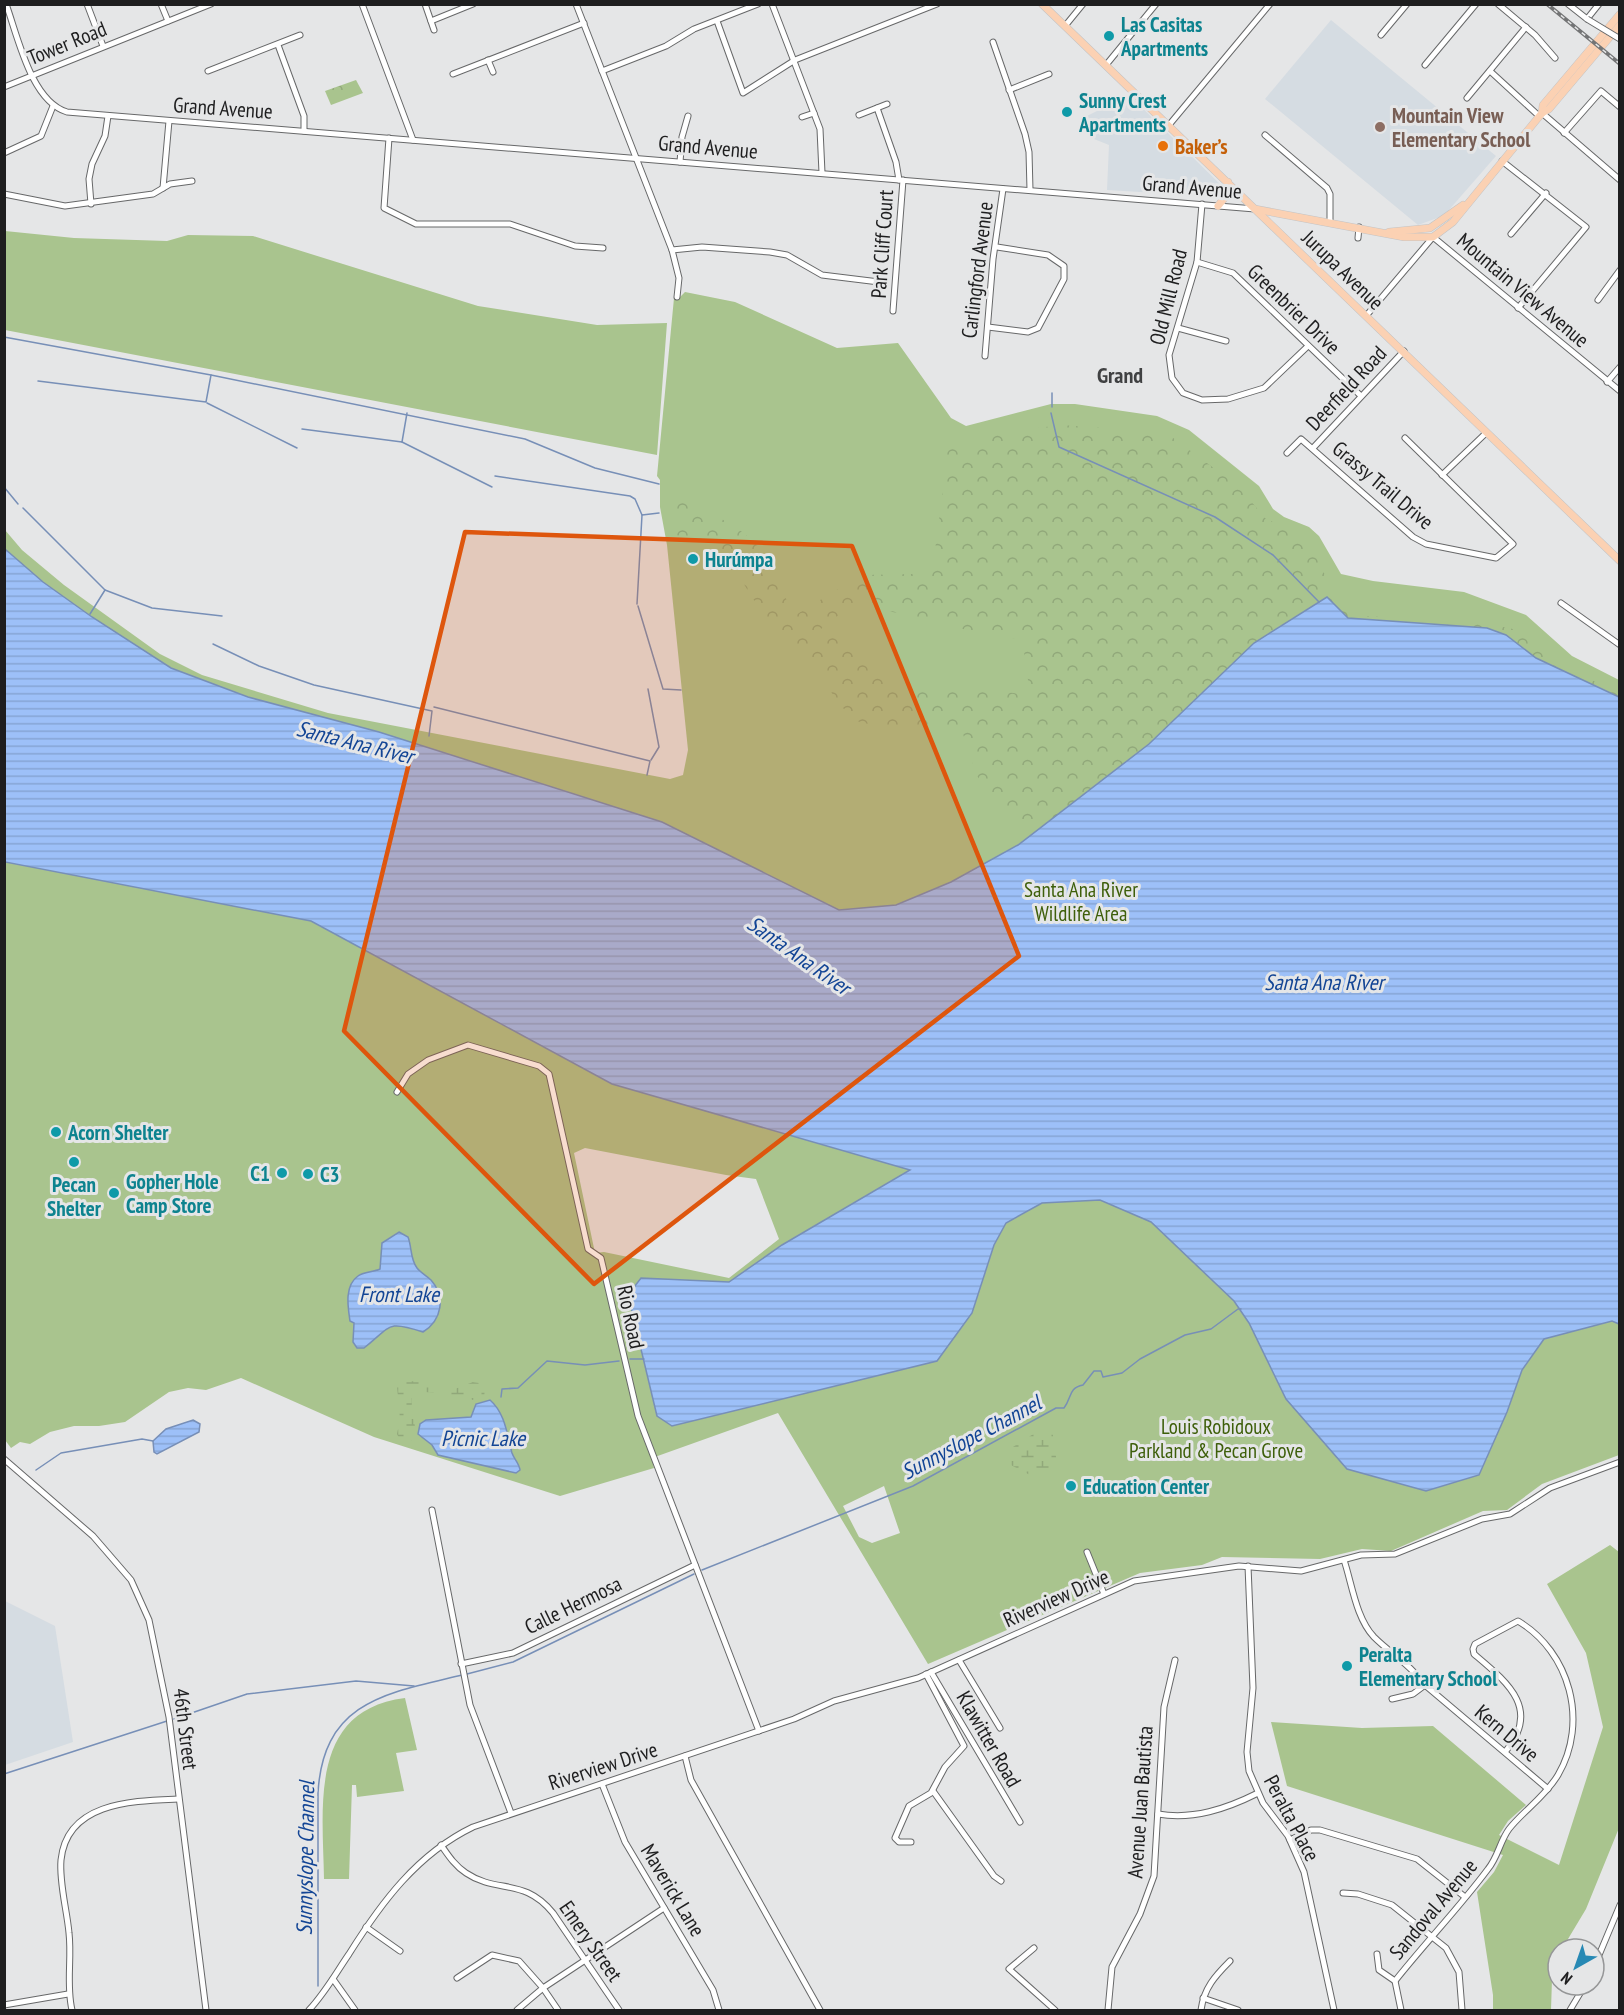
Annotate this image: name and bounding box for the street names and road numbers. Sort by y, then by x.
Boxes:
street label: Tower Road [23,15,111,71]
street label: Grand Avenue [172,91,274,125]
street label: Grand Avenue [657,129,759,165]
street label: Grand Avenue [1141,169,1243,205]
street label: Park Cliff Court [865,189,899,299]
street label: Carlingford Avenue [955,200,999,340]
street label: Jurupa Avenue [1296,224,1390,316]
street label: Mountain View Avenue [1451,227,1595,353]
street label: Old Mill Road [1143,246,1193,348]
street label: Greenbrier Drive [1242,258,1346,360]
street label: Deerfield Road [1300,340,1392,436]
street label: Grassy Trail Drive [1327,435,1439,535]
street label: Rio Road [611,1283,651,1351]
street label: Riverview Drive [999,1563,1113,1633]
street label: Calle Hermosa [520,1570,626,1640]
street label: Klawitter Road [951,1686,1027,1792]
street label: 46th Street [168,1687,204,1771]
street label: Kern Drive [1469,1698,1545,1768]
street label: Avenue Juan Bautista [1121,1725,1159,1879]
street label: Riverview Drive [545,1736,661,1796]
street label: Peralta Place [1258,1770,1326,1866]
street label: Maverick Lane [635,1839,711,1941]
street label: Sandoval Avenue [1383,1853,1483,1965]
street label: Emery Street [553,1895,629,1987]

